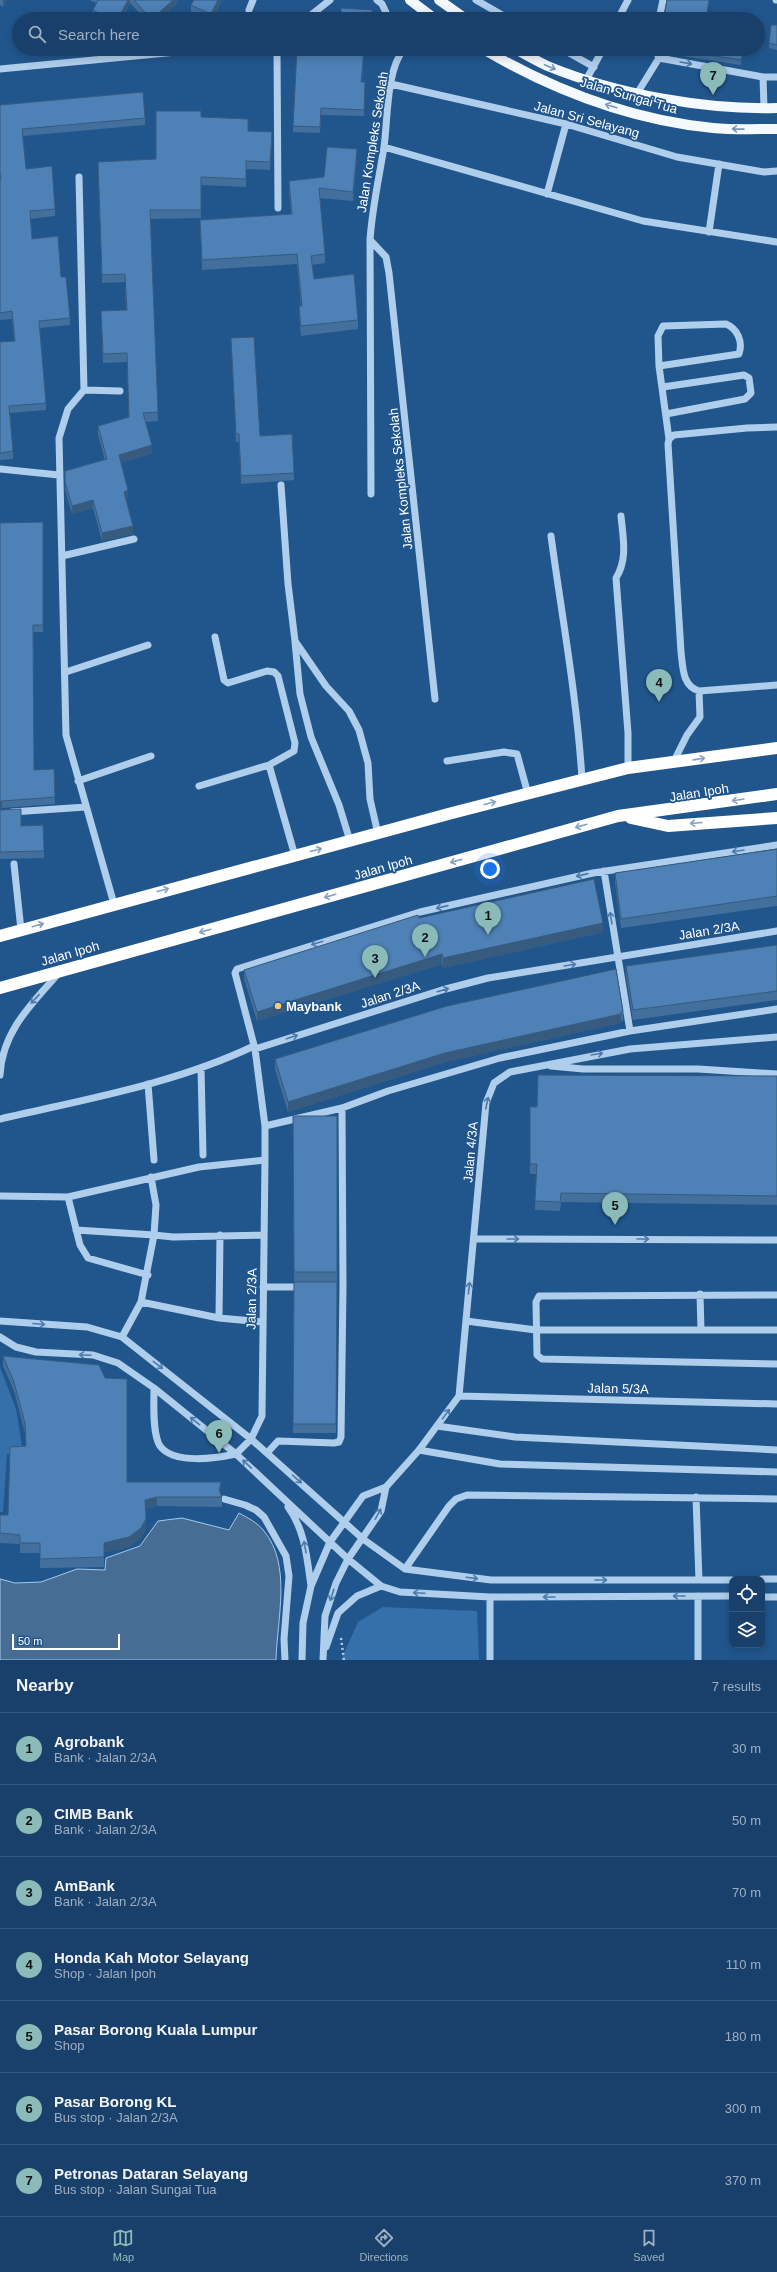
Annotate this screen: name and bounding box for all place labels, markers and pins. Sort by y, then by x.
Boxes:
pin: 7 [700,62,726,95]
pin: 4 [646,669,672,702]
pin: 1 [475,902,501,935]
pin: 2 [412,924,438,957]
pin: 3 [362,945,388,978]
place label: Maybank [286,999,342,1014]
marker: Maybank [273,1001,283,1011]
pin: 5 [602,1192,628,1225]
pin: 6 [206,1420,232,1453]

